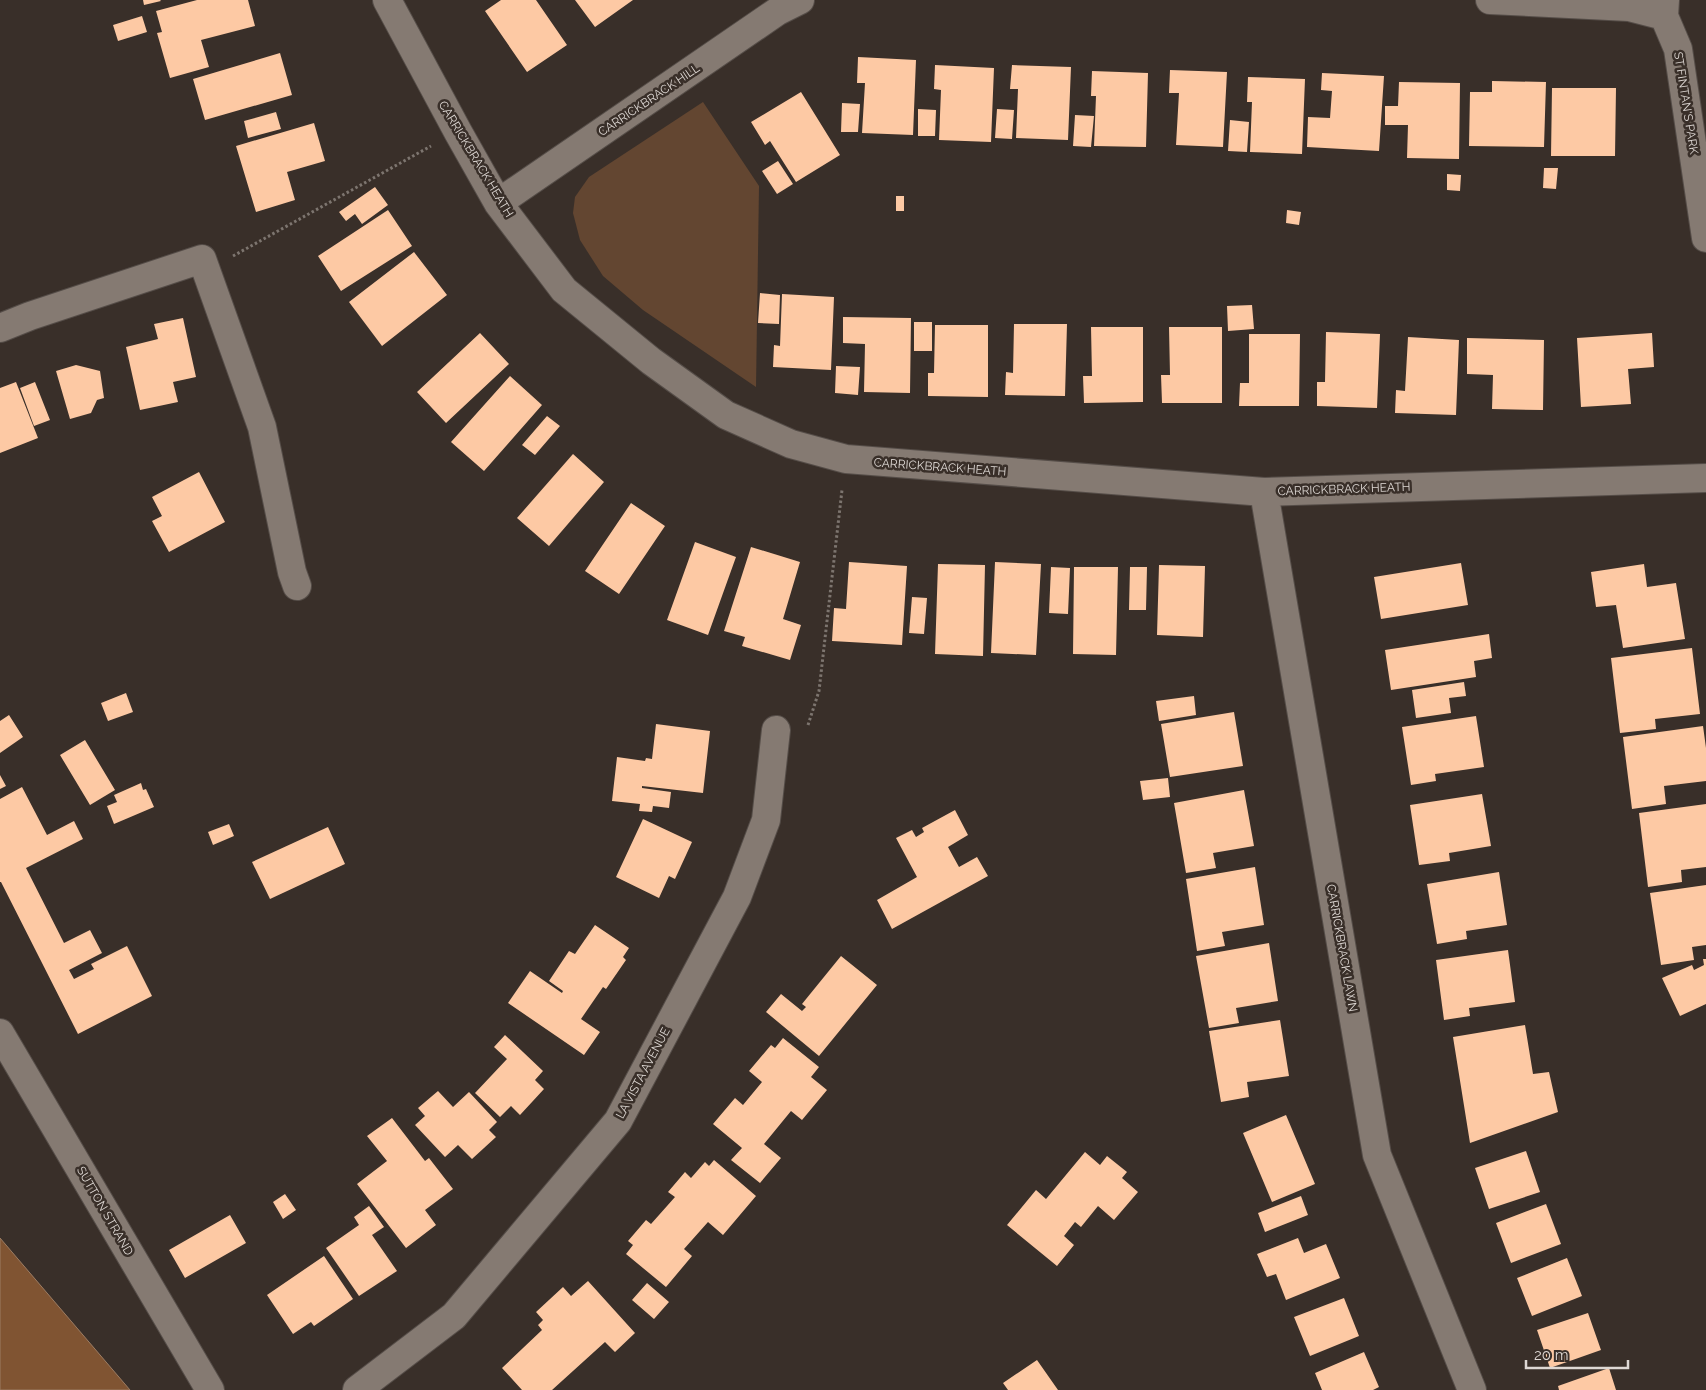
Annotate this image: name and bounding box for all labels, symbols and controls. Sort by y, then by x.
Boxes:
street label: ST FINTAN'S PARK [1671,51,1701,156]
street label: CARRICKBRACK HILL [596,61,702,139]
street label: CARRICKBRACK HEATH [436,98,516,220]
street label: CARRICKBRACK HEATH [873,455,1007,479]
street label: CARRICKBRACK HEATH [1277,480,1411,498]
street label: CARRICKBRACK LAWN [1324,883,1360,1013]
street label: LA VISTA AVENUE [613,1025,673,1121]
street label: SUTTON STRAND [74,1164,136,1258]
scale bar [1526,1338,1628,1370]
text: 20 m [1534,1346,1569,1364]

